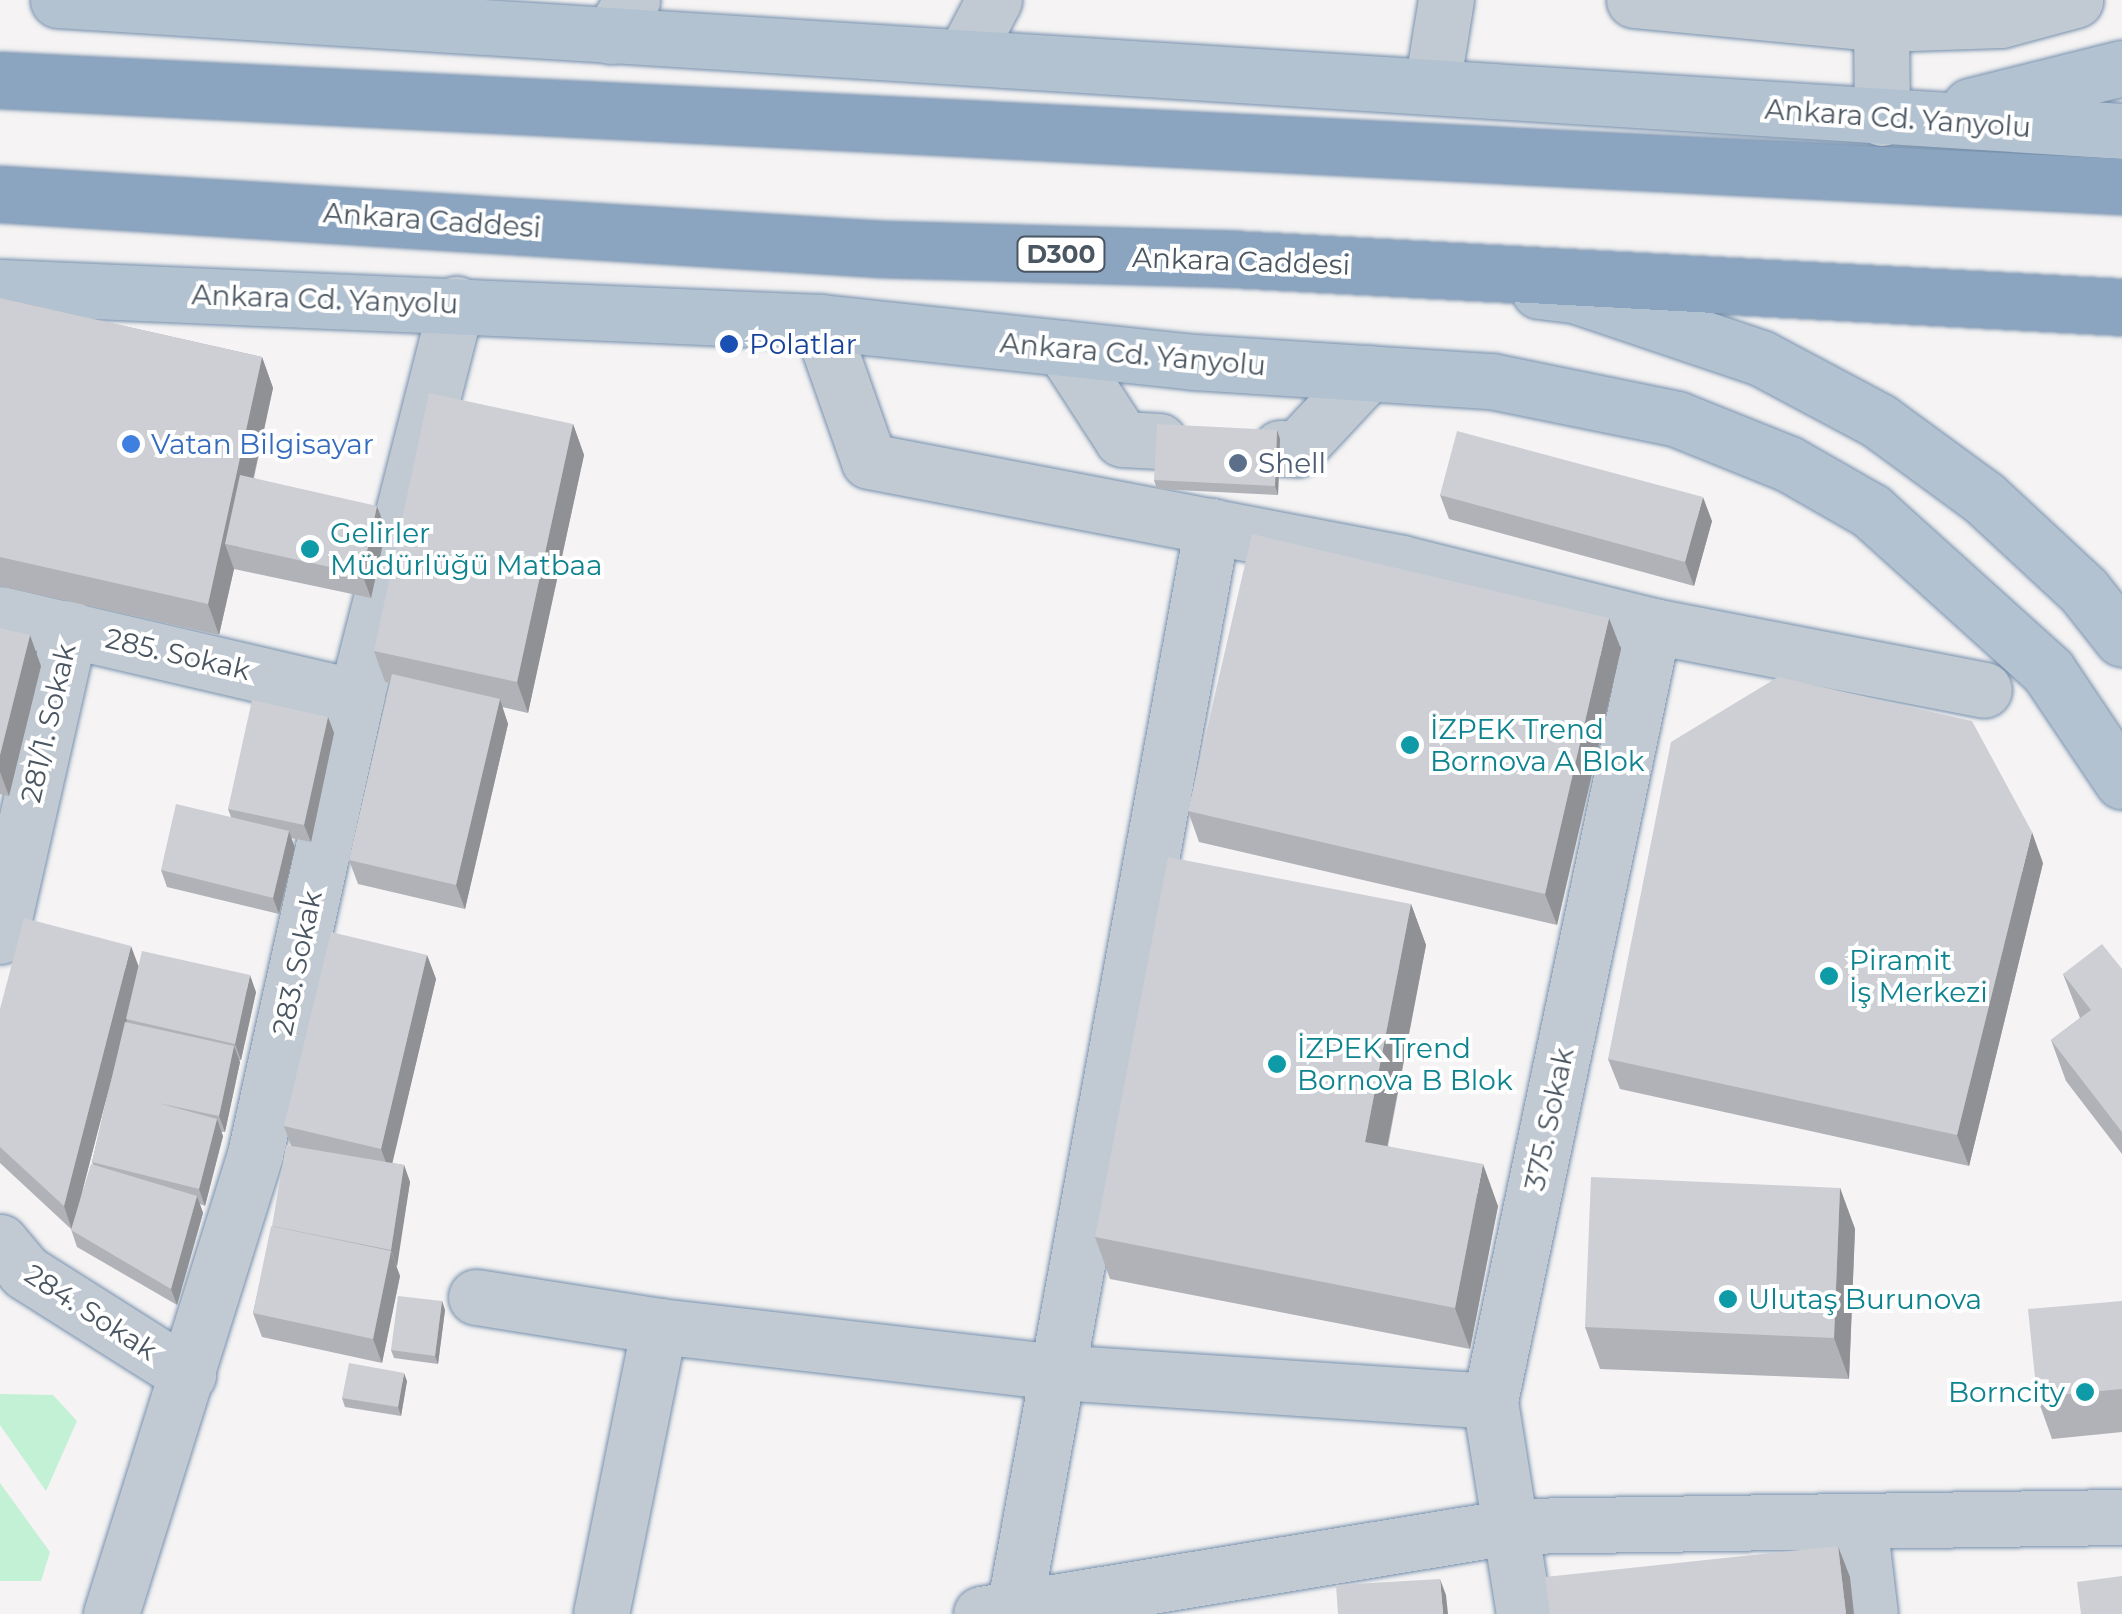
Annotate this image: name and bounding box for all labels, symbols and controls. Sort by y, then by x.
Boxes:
street label: Ankara Cd. Yanyolu [1764,92,2032,144]
street label: Ankara Caddesi [322,196,542,244]
road number: D300 [1016,234,1106,274]
street label: Ankara Caddesi [1131,240,1351,282]
street label: Ankara Cd. Yanyolu [191,278,459,320]
street label: Ankara Cd. Yanyolu [999,326,1267,382]
place label: Polatlar [749,327,857,361]
marker: Polatlar [718,333,740,355]
place label: Vatan Bilgisayar [151,427,374,461]
marker: Vatan Bilgisayar [120,433,142,455]
place label: Shell [1258,446,1326,480]
marker: Shell [1227,452,1249,474]
place label: Gelirler Müdürlüğü Matbaa [330,516,603,582]
marker: Gelirler Müdürlüğü Matbaa [299,538,321,560]
street label: 285. Sokak [102,621,254,687]
street label: 281/1. Sokak [13,640,83,806]
place label: İZPEK Trend Bornova A Blok [1430,712,1645,778]
marker: İZPEK Trend Bornova A Blok [1399,734,1421,756]
street label: 283. Sokak [265,887,329,1039]
place label: Piramit İş Merkezi [1849,943,1988,1009]
marker: Piramit İş Merkezi [1818,965,1840,987]
place label: İZPEK Trend Bornova B Blok [1297,1031,1513,1097]
street label: 375. Sokak [1517,1045,1581,1193]
marker: İZPEK Trend Bornova B Blok [1266,1053,1288,1075]
street label: 284. Sokak [19,1257,163,1367]
place label: Ulutaş Burunova [1748,1282,1982,1316]
marker: Ulutaş Burunova [1717,1288,1739,1310]
place label: Borncity [1948,1375,2065,1409]
marker: Borncity [2074,1381,2096,1403]

